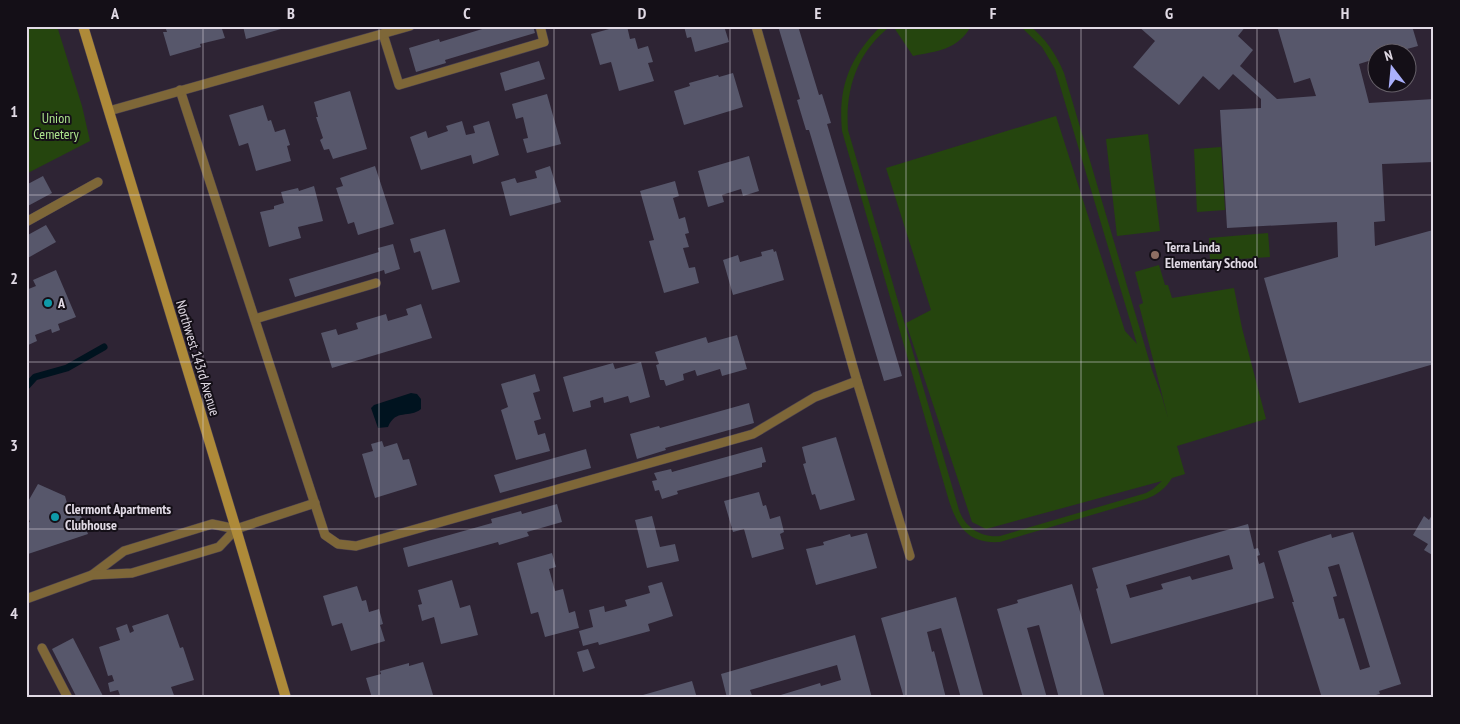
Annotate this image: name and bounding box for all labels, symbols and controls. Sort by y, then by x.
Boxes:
text: A [110,3,120,23]
text: B [287,3,295,23]
text: C [463,3,471,23]
text: D [638,3,647,23]
text: E [815,3,822,23]
text: F [990,3,997,23]
text: G [1165,3,1173,23]
text: H [1341,3,1349,23]
north arrow [1368,42,1418,92]
text: N [1382,46,1395,65]
text: 1 [10,101,18,121]
park label: Union Cemetery [33,109,79,143]
place label: Terra Linda Elementary School [1165,238,1258,272]
marker: Terra Linda Elementary School [1149,249,1161,261]
text: 2 [10,268,18,288]
place label: A [57,294,66,312]
marker: A [42,297,54,309]
street label: Northwest 143rd Avenue [172,298,224,418]
text: 3 [10,435,18,455]
place label: Clermont Apartments Clubhouse [65,500,171,534]
marker: Clermont Apartments Clubhouse [49,511,61,523]
text: 4 [10,603,18,623]

